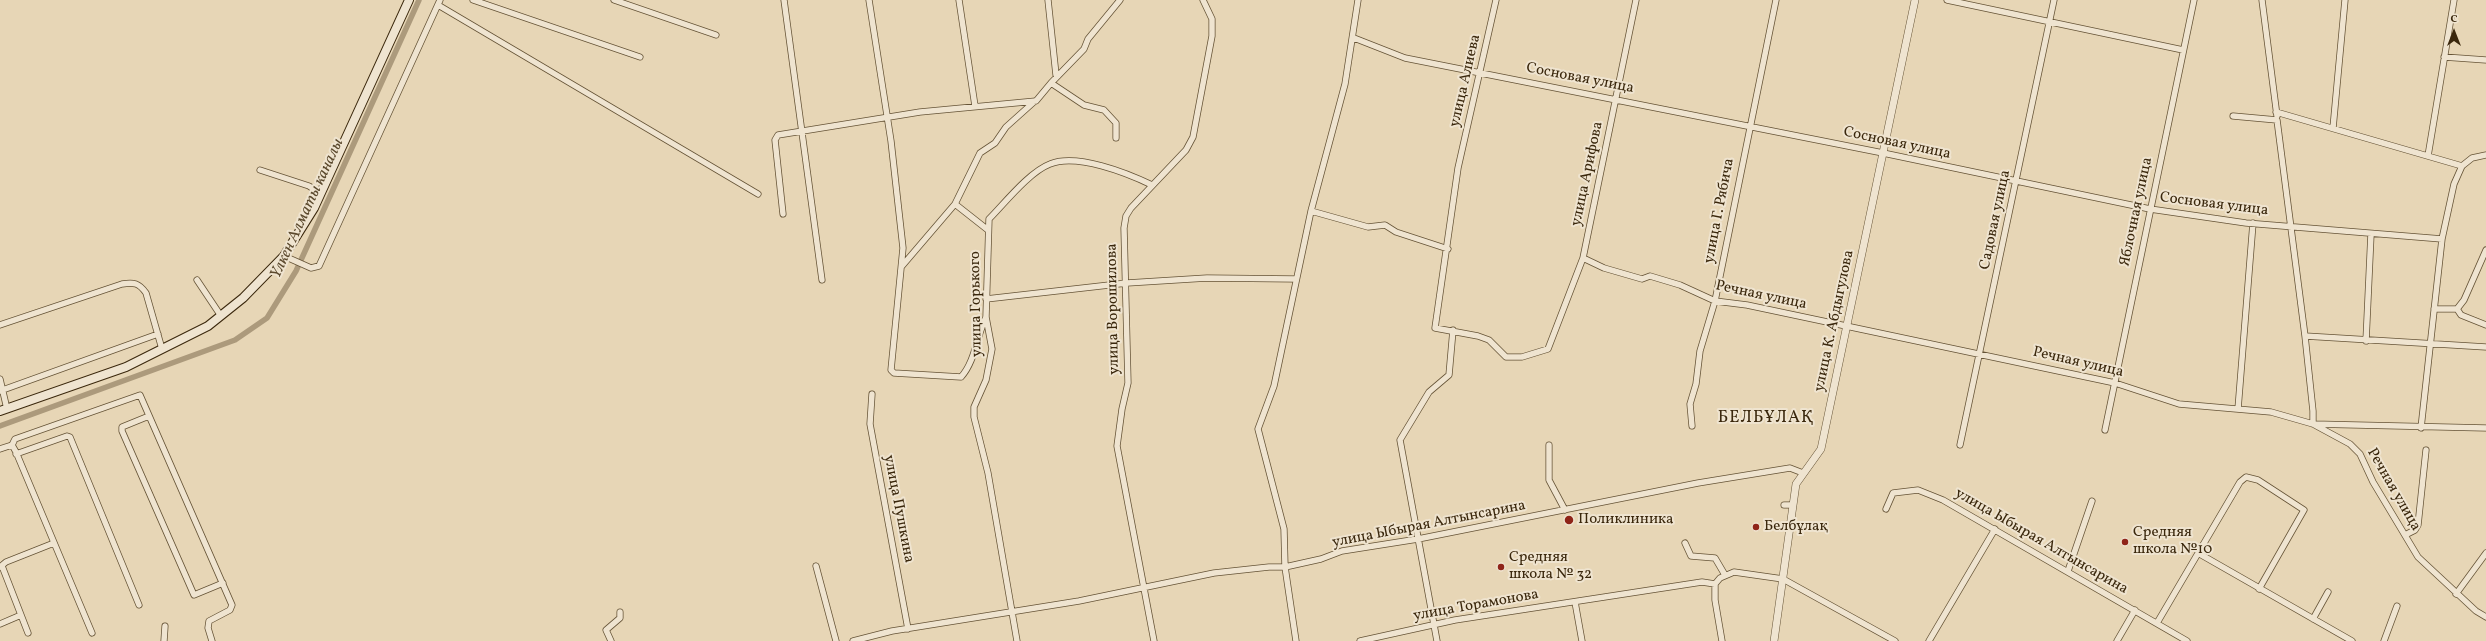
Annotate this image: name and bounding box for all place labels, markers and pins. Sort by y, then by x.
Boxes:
place label: Поликлиника [1578,511,1673,529]
marker: Поликлиника [1563,514,1575,526]
place label: Белбұлақ [1764,518,1827,536]
marker: Белбұлақ [1751,522,1761,532]
place label: Средняя школа №10 [2133,524,2212,559]
marker: Средняя школа №10 [2120,537,2130,547]
place label: Средняя школа № 32 [1509,549,1592,584]
marker: Средняя школа № 32 [1496,562,1506,572]

